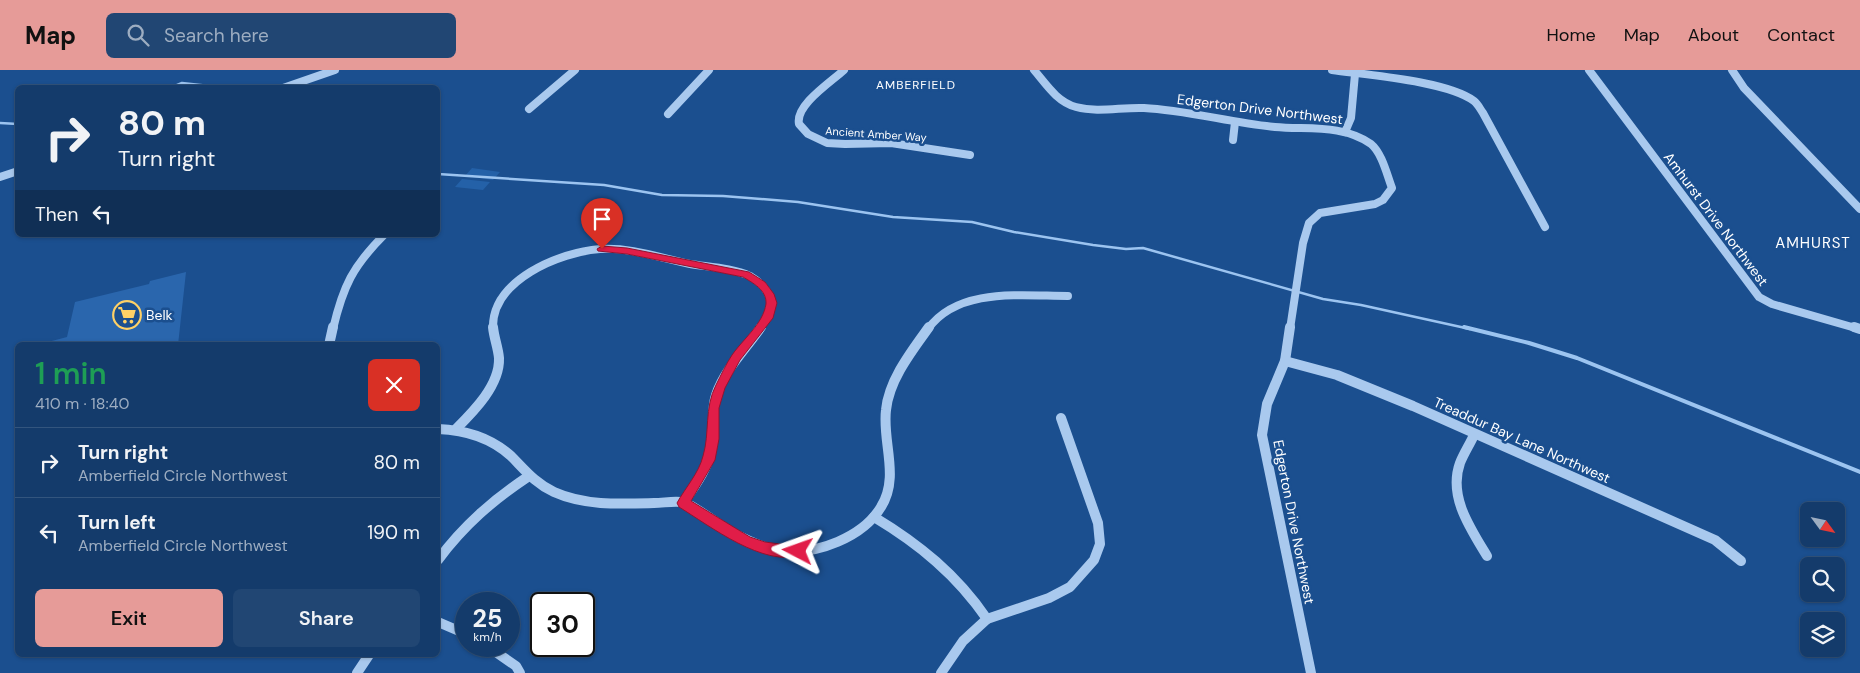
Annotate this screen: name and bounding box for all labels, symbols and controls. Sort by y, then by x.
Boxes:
search box [106,13,456,58]
text: Map [25,20,76,51]
icon: search [124,21,152,49]
text: Search here [164,23,269,48]
text: Home [1546,23,1596,47]
text: Map [1624,23,1660,47]
text: About [1688,23,1739,47]
text: Contact [1767,23,1835,47]
district label: AMBERFIELD [876,77,956,93]
street label: Edgerton Drive Northwest [1176,90,1344,128]
text: 80 m [118,100,206,146]
icon: right [35,105,100,170]
street label: Ancient Amber Way [825,123,927,145]
text: Turn right [118,144,215,173]
street label: Amhurst Drive Northwest [1660,148,1772,290]
pin [581,198,623,249]
icon: left [88,200,116,228]
text: Then [35,202,78,227]
icon: arrive [588,205,616,233]
district label: AMHURST [1775,233,1851,253]
supermarket icon: Belk [112,300,142,330]
place label: Belk [146,306,173,324]
text: 1 min [35,354,107,393]
button: close [368,359,420,411]
text: 410 m · 18:40 [35,393,129,414]
street label: Treaddur Bay Lane Northwest [1431,393,1613,487]
street label: Edgerton Drive Northwest [1269,438,1319,606]
text: Turn right [78,440,168,465]
icon: right [35,449,63,477]
text: 80 m [373,450,420,475]
text: Amberfield Circle Northwest [78,465,288,486]
north arrow [1800,502,1845,548]
map controls [1800,502,1845,657]
text: Turn left [78,510,156,535]
icon: left [35,519,63,547]
text: 190 m [367,520,420,545]
position arrow [771,524,823,576]
text: Amberfield Circle Northwest [78,535,288,556]
button: search [1800,557,1845,602]
button: Exit [35,589,223,647]
button: Share [233,589,420,647]
speed limit sign: 30 [530,592,595,657]
text: 25 [473,602,502,635]
button: layers [1800,612,1845,657]
text: km/h [473,629,502,645]

